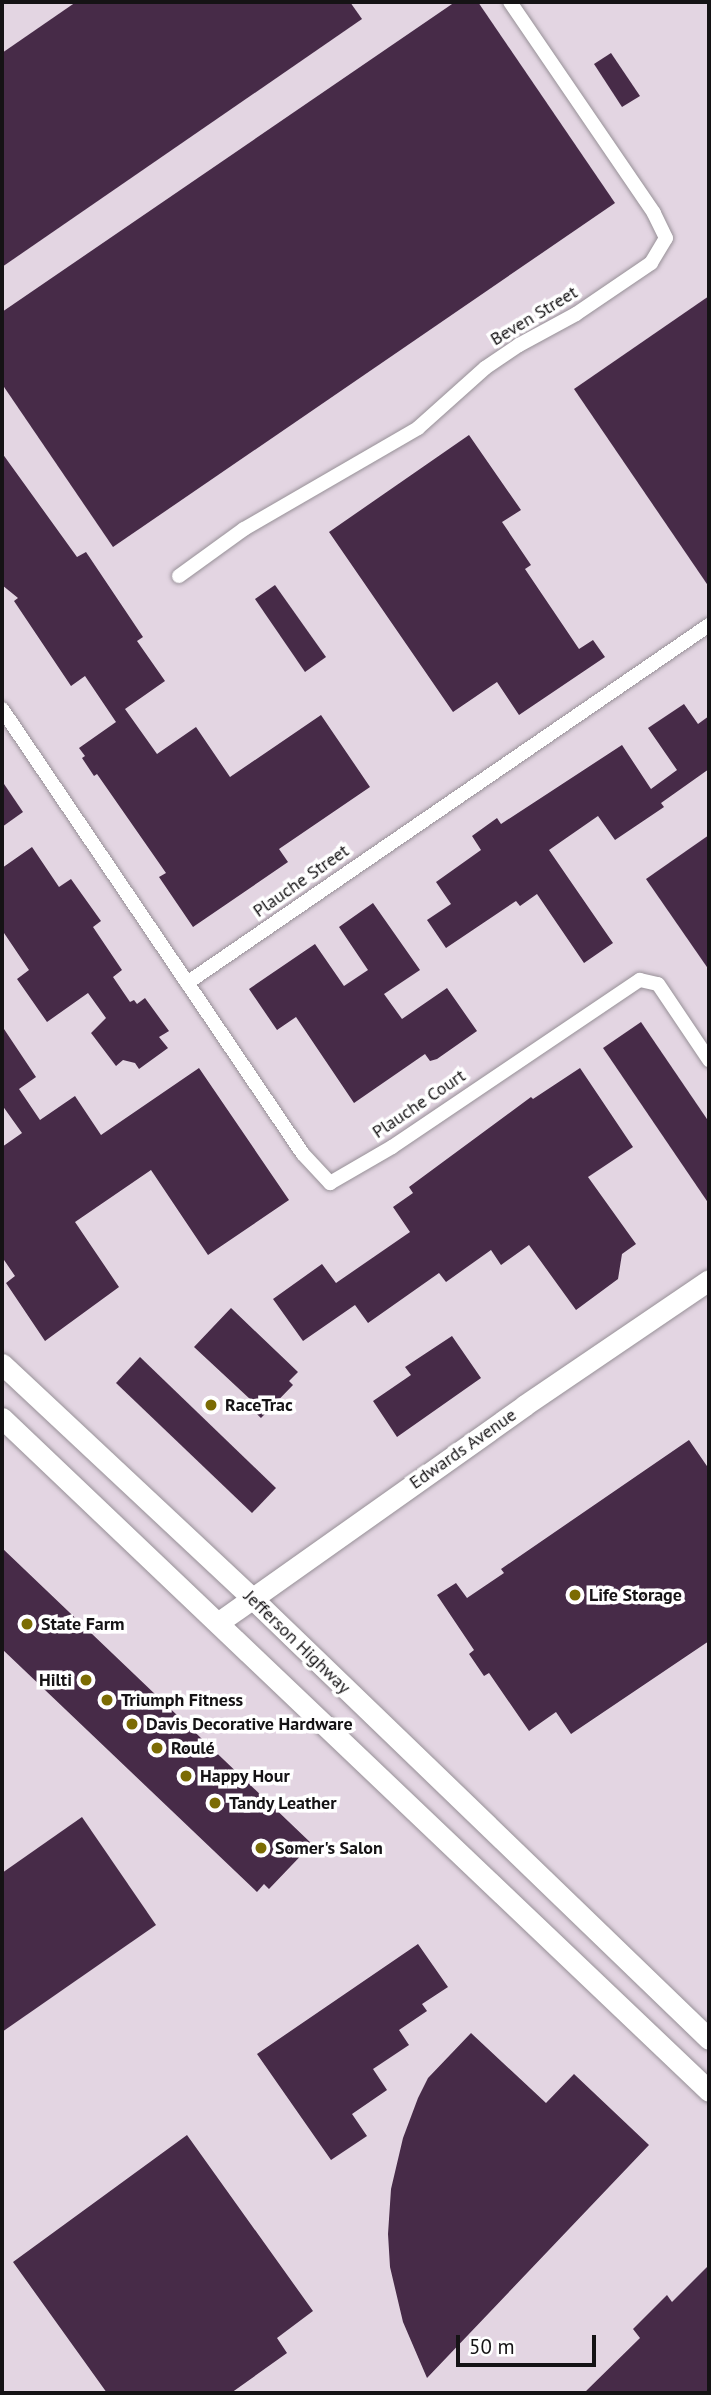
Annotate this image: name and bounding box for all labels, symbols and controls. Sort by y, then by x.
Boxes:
street label: Beven Street [487,282,581,350]
street label: Plauche Street [249,840,353,922]
street label: Plauche Court [368,1065,470,1143]
place label: RaceTrac [225,1394,293,1416]
marker: RaceTrac [203,1397,219,1413]
street label: Edwards Avenue [405,1404,521,1494]
place label: Life Storage [589,1584,682,1606]
street label: Jefferson Highway [239,1586,355,1698]
marker: Life Storage [567,1587,583,1603]
place label: State Farm [41,1613,125,1635]
marker: State Farm [19,1616,35,1632]
place label: Hilti [39,1669,72,1691]
marker: Hilti [78,1672,94,1688]
place label: Triumph Fitness [121,1689,243,1711]
marker: Triumph Fitness [99,1692,115,1708]
place label: Davis Decorative Hardware [146,1713,353,1735]
marker: Davis Decorative Hardware [124,1716,140,1732]
place label: Roulé [171,1737,215,1759]
marker: Roulé [149,1740,165,1756]
place label: Happy Hour [200,1765,290,1787]
marker: Happy Hour [178,1768,194,1784]
place label: Tandy Leather [229,1792,337,1814]
marker: Tandy Leather [207,1795,223,1811]
place label: Somer's Salon [275,1837,383,1859]
marker: Somer's Salon [253,1840,269,1856]
scale bar [459,2322,599,2366]
text: 50 m [469,2333,515,2360]

